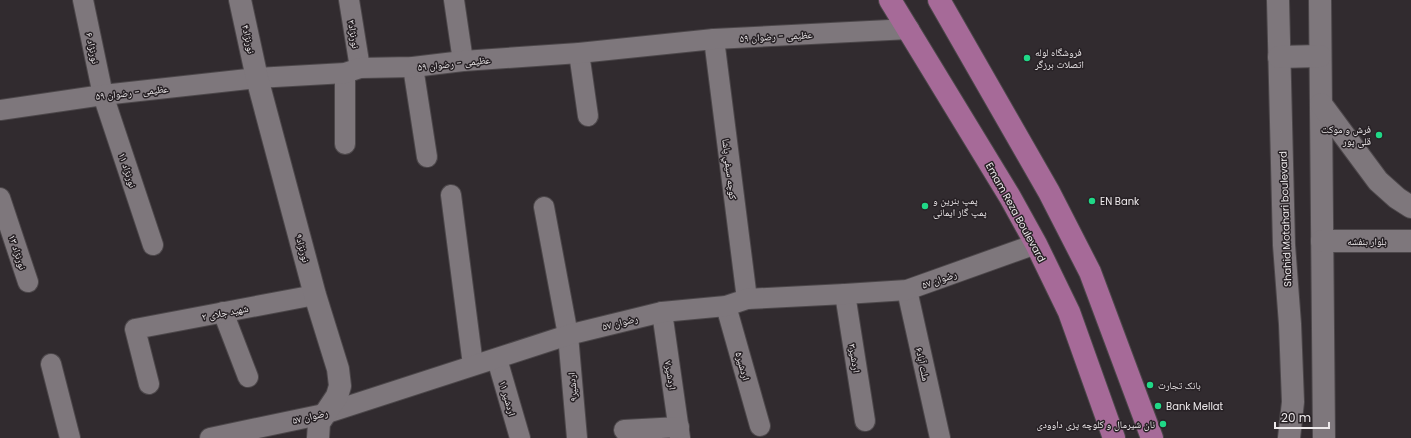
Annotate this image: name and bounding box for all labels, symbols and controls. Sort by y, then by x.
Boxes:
street label: نورنژاد۲ [344,19,363,50]
street label: نورنژاد۴ [238,23,259,55]
street label: عظیمی - رضوان ۵۹ [739,27,813,46]
street label: نورنژاد ۶ [82,31,103,65]
place label: فروشگاه لوله اتصلات برزگر [1034,45,1084,72]
street label: عظیمی - رضوان ۵۹ [417,52,491,75]
marker: فروشگاه لوله اتصلات برزگر [1022,53,1032,63]
street label: عظیمی - رضوان ۵۹ [95,81,169,104]
place label: فرش و موکت قلی پور [1321,122,1371,149]
marker: فرش و موکت قلی پور [1374,130,1384,140]
street label: كوچه سيفي پاشا [718,138,741,200]
street label: نورنژاد ۱۱ [115,151,140,190]
street label: Shahid Motahari boulevard [1276,151,1295,287]
street label: Emam Reza Boulevard [982,160,1049,265]
place label: پمپ بنرین و پمپ گاز ایمانی [933,193,987,220]
place label: EN Bank [1100,194,1140,209]
marker: EN Bank [1087,196,1097,206]
marker: پمپ بنرین و پمپ گاز ایمانی [920,201,930,211]
street label: نورنژاد۹ [292,232,314,264]
street label: نورنژاد ۱۳ [5,233,30,272]
street label: بلوار بنفشه [1347,234,1387,249]
street label: رضوان ۵۷ [920,266,959,292]
street label: شهید جلای ۲ [200,301,250,324]
street label: رضوان ۵۷ [601,311,640,334]
street label: اردشیر۳ [845,343,864,374]
street label: ملت آباد۶ [912,346,933,383]
street label: اردشیر۵ [731,350,754,382]
street label: اردشیر۷ [661,360,680,391]
street label: اردشیر۹ [564,372,581,402]
place label: بانک تجارت [1158,378,1201,393]
street label: اردشیر ۱۱ [495,379,520,418]
marker: بانک تجارت [1145,380,1155,390]
place label: Bank Mellat [1166,399,1224,414]
marker: Bank Mellat [1153,401,1163,411]
scale bar [1275,404,1329,430]
street label: رضوان ۵۷ [291,405,330,428]
text: 20 m [1281,409,1311,426]
place label: نان شیرمال و کلوچه پزی داوودی [1037,417,1155,432]
marker: نان شیرمال و کلوچه پزی داوودی [1158,419,1168,429]

